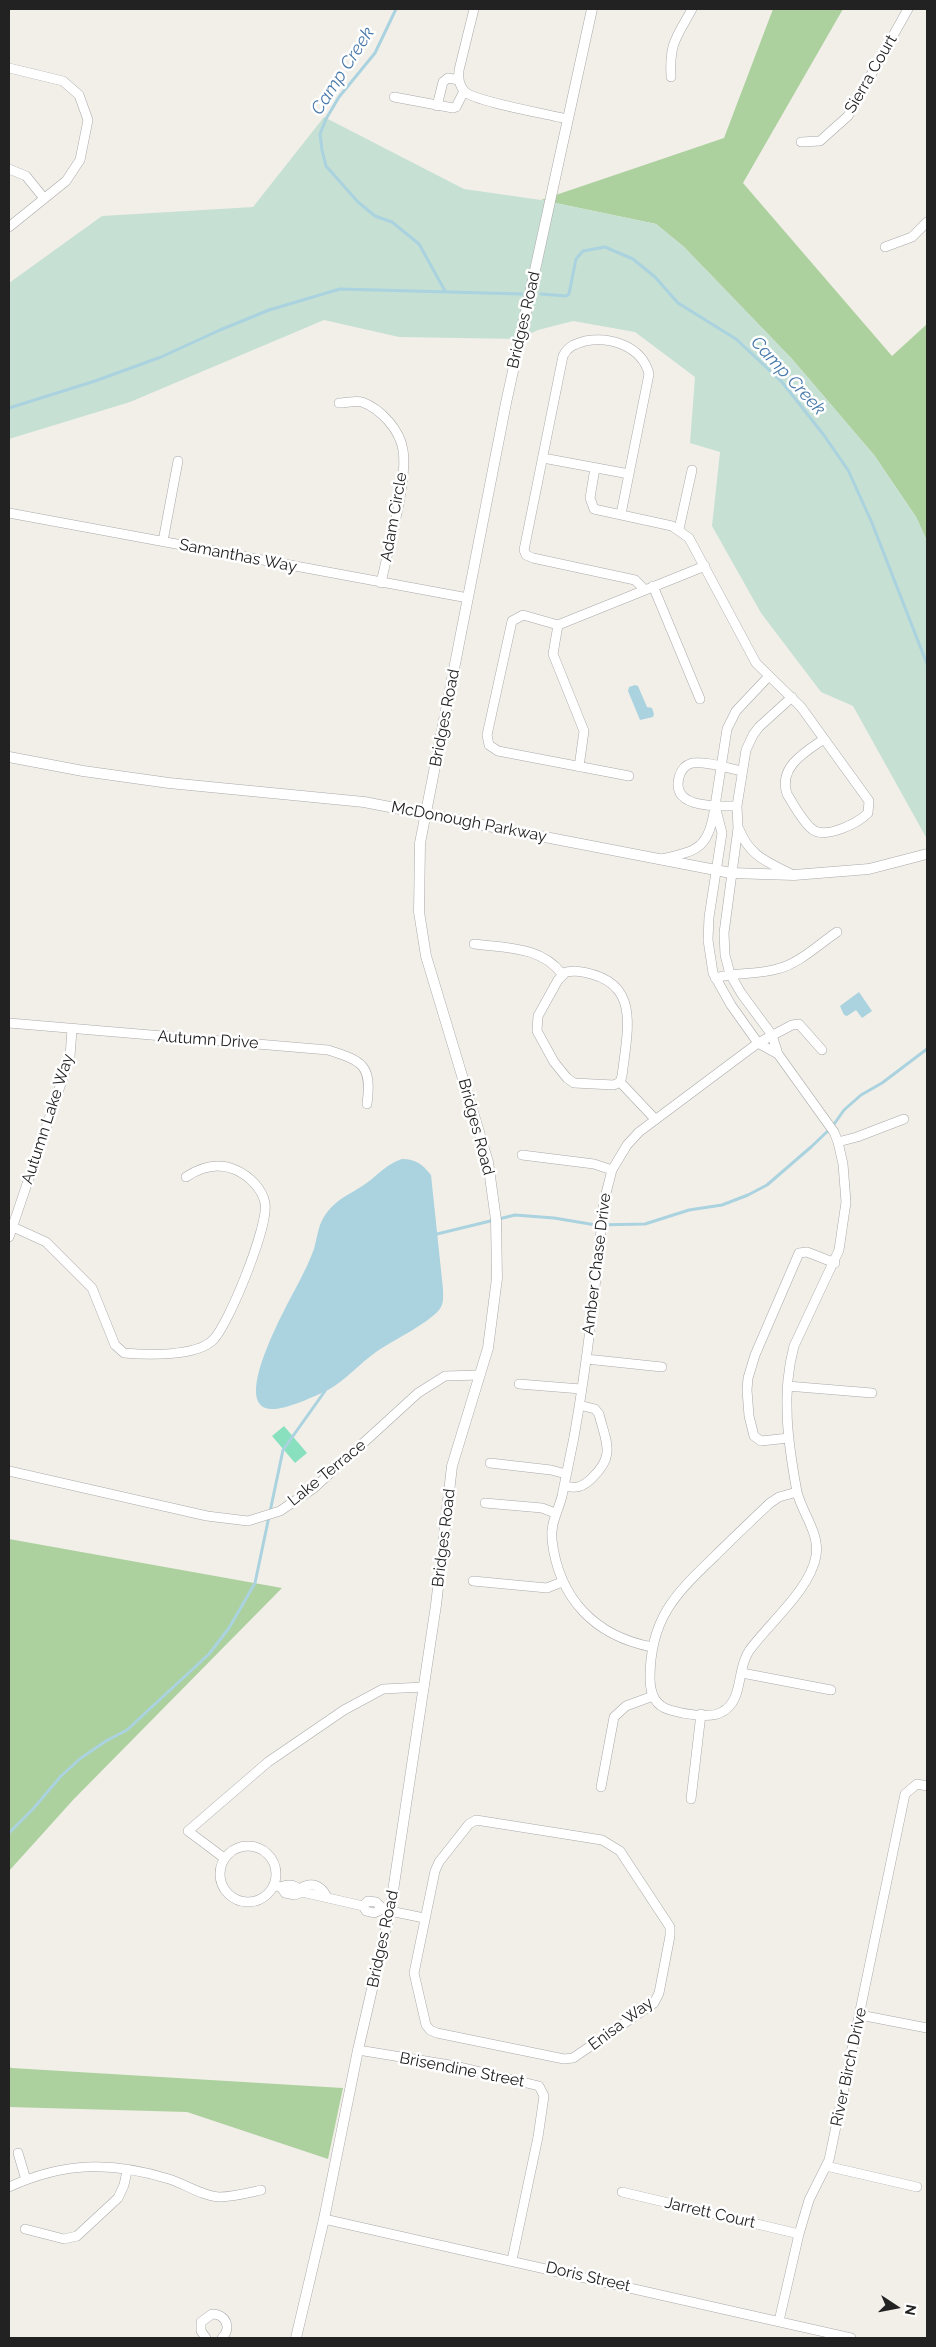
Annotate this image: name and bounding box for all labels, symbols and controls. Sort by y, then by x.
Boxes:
water label: Camp Creek [307,23,379,119]
street label: Sierra Court [841,31,901,117]
street label: Bridges Road [503,270,545,370]
water label: Camp Creek [746,332,830,420]
street label: Adam Circle [377,471,411,563]
street label: Samanthas Way [178,535,298,577]
street label: Bridges Road [426,667,464,769]
street label: McDonough Parkway [390,798,548,846]
street label: Autumn Drive [157,1027,259,1053]
street label: Autumn Lake Way [18,1051,78,1187]
street label: Bridges Road [454,1077,498,1177]
street label: Amber Chase Drive [579,1192,615,1336]
street label: Lake Terrace [284,1436,370,1510]
street label: Bridges Road [428,1488,460,1588]
street label: Bridges Road [363,1888,403,1990]
street label: Enisa Way [585,1993,657,2055]
street label: River Birch Drive [827,2006,871,2128]
street label: Brisendine Street [398,2048,526,2092]
street label: Jarrett Court [663,2193,757,2233]
street label: Doris Street [544,2258,632,2296]
north arrow [871,2282,921,2332]
text: N [902,2303,920,2317]

